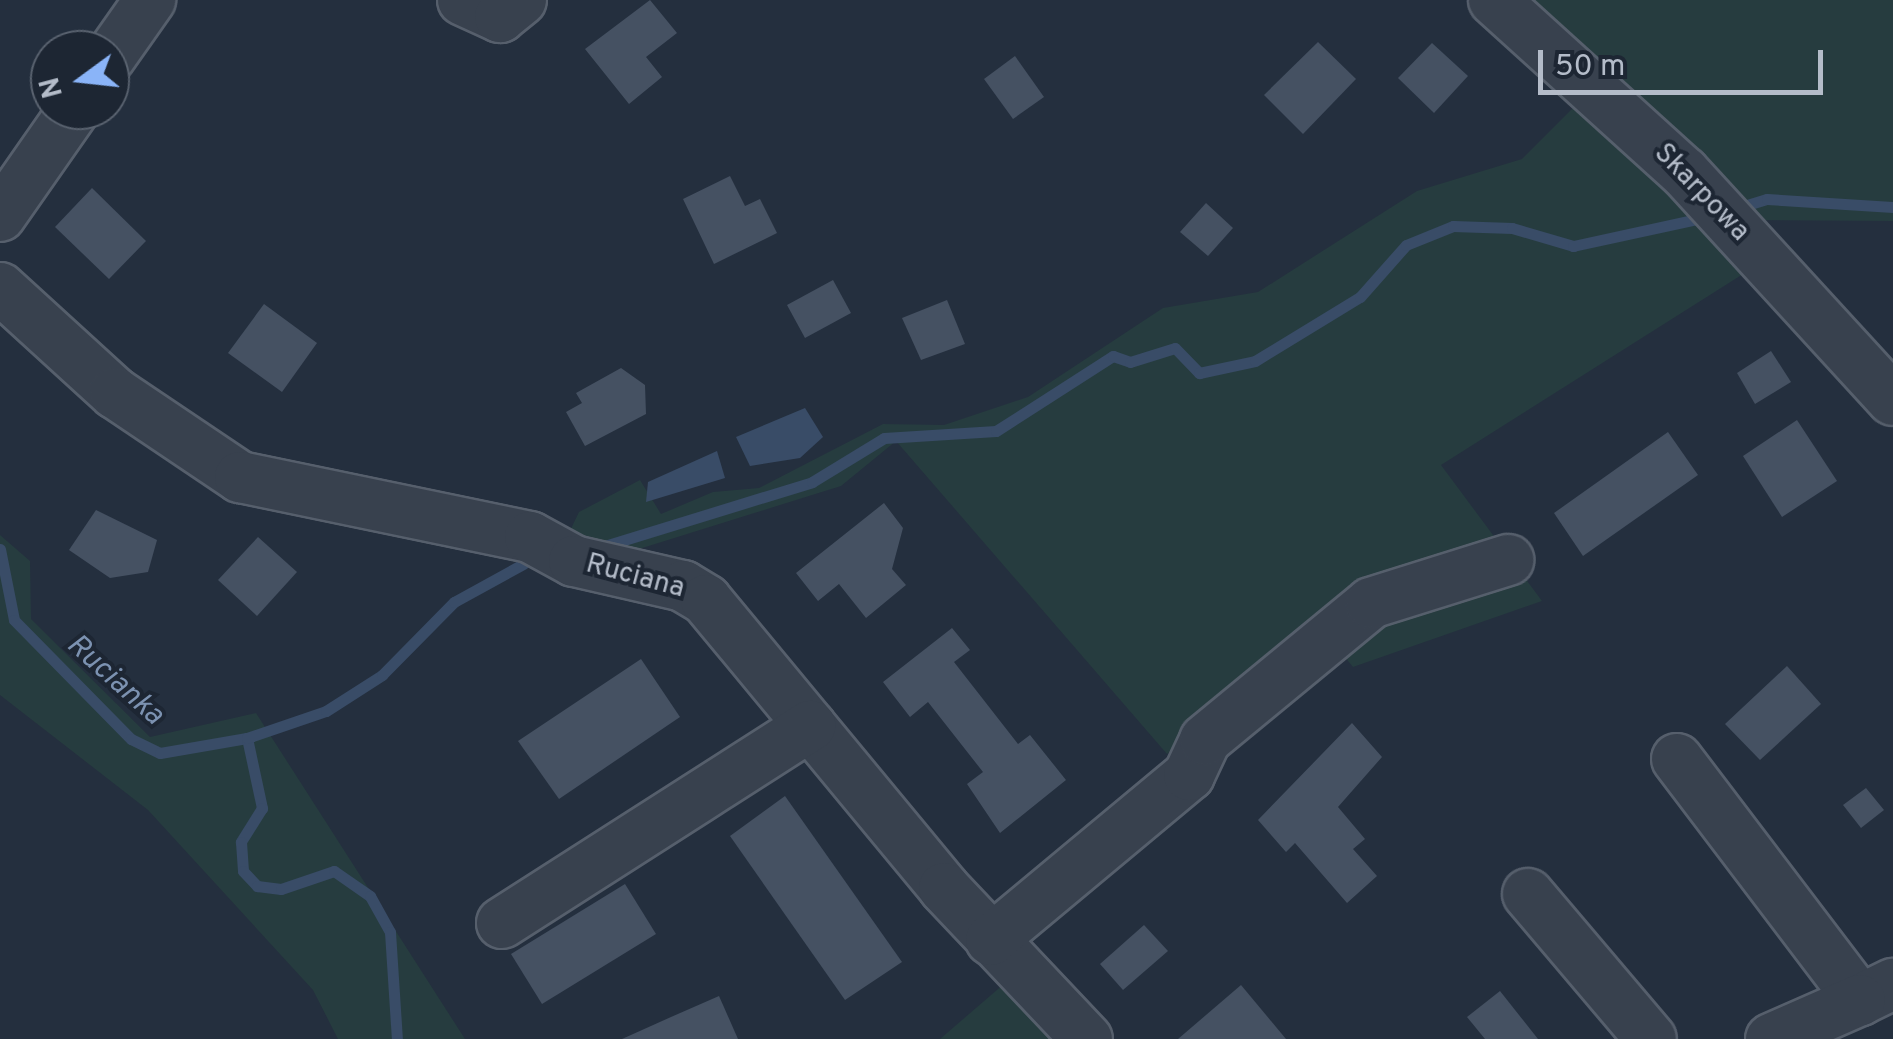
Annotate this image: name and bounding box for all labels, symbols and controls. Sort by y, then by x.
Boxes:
north arrow [30,30,130,130]
scale bar [1543,30,1828,92]
text: 50 m [1555,49,1625,86]
text: N [33,73,73,102]
street label: Skarpowa [1646,137,1756,249]
street label: Ruciana [582,548,688,606]
water label: Rucianka [58,628,170,734]

